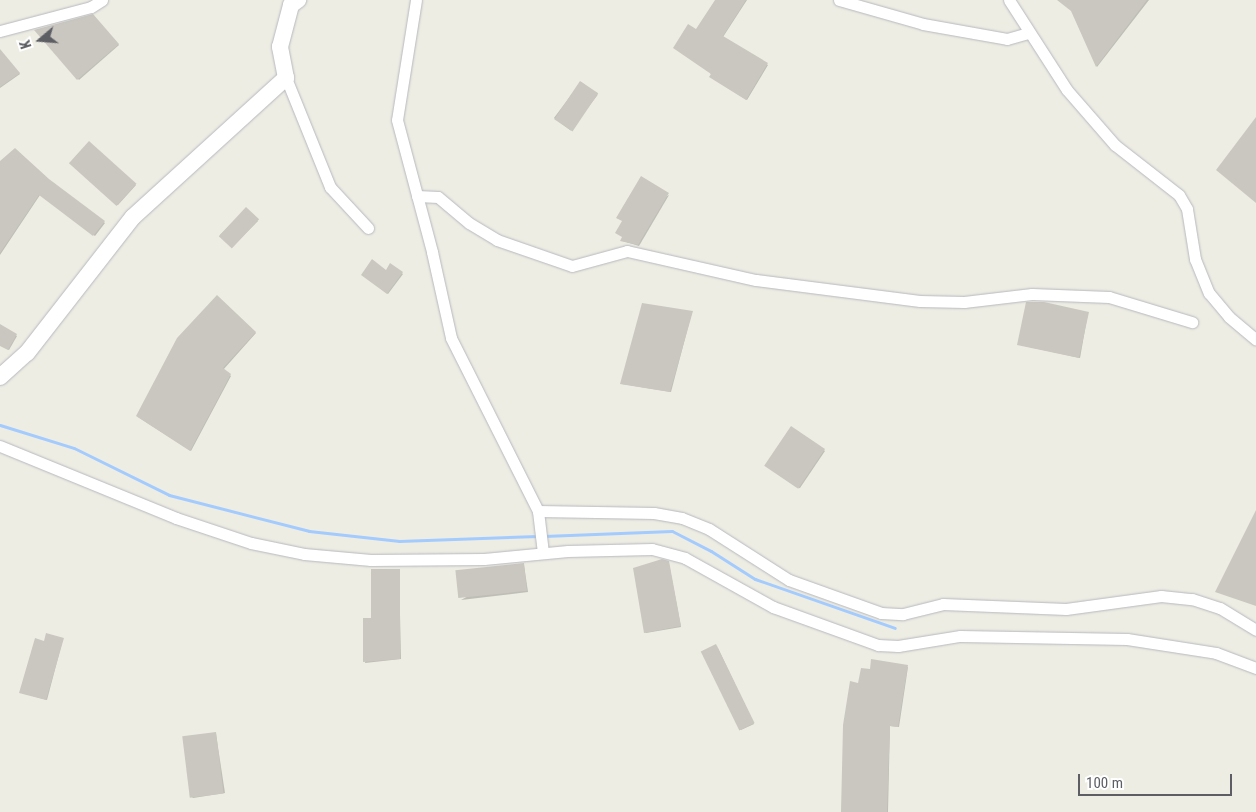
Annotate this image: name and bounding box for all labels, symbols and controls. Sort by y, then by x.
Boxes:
north arrow [15,15,65,65]
text: K [17,38,35,51]
scale bar [1081,764,1235,796]
text: 100 m [1086,774,1123,792]

